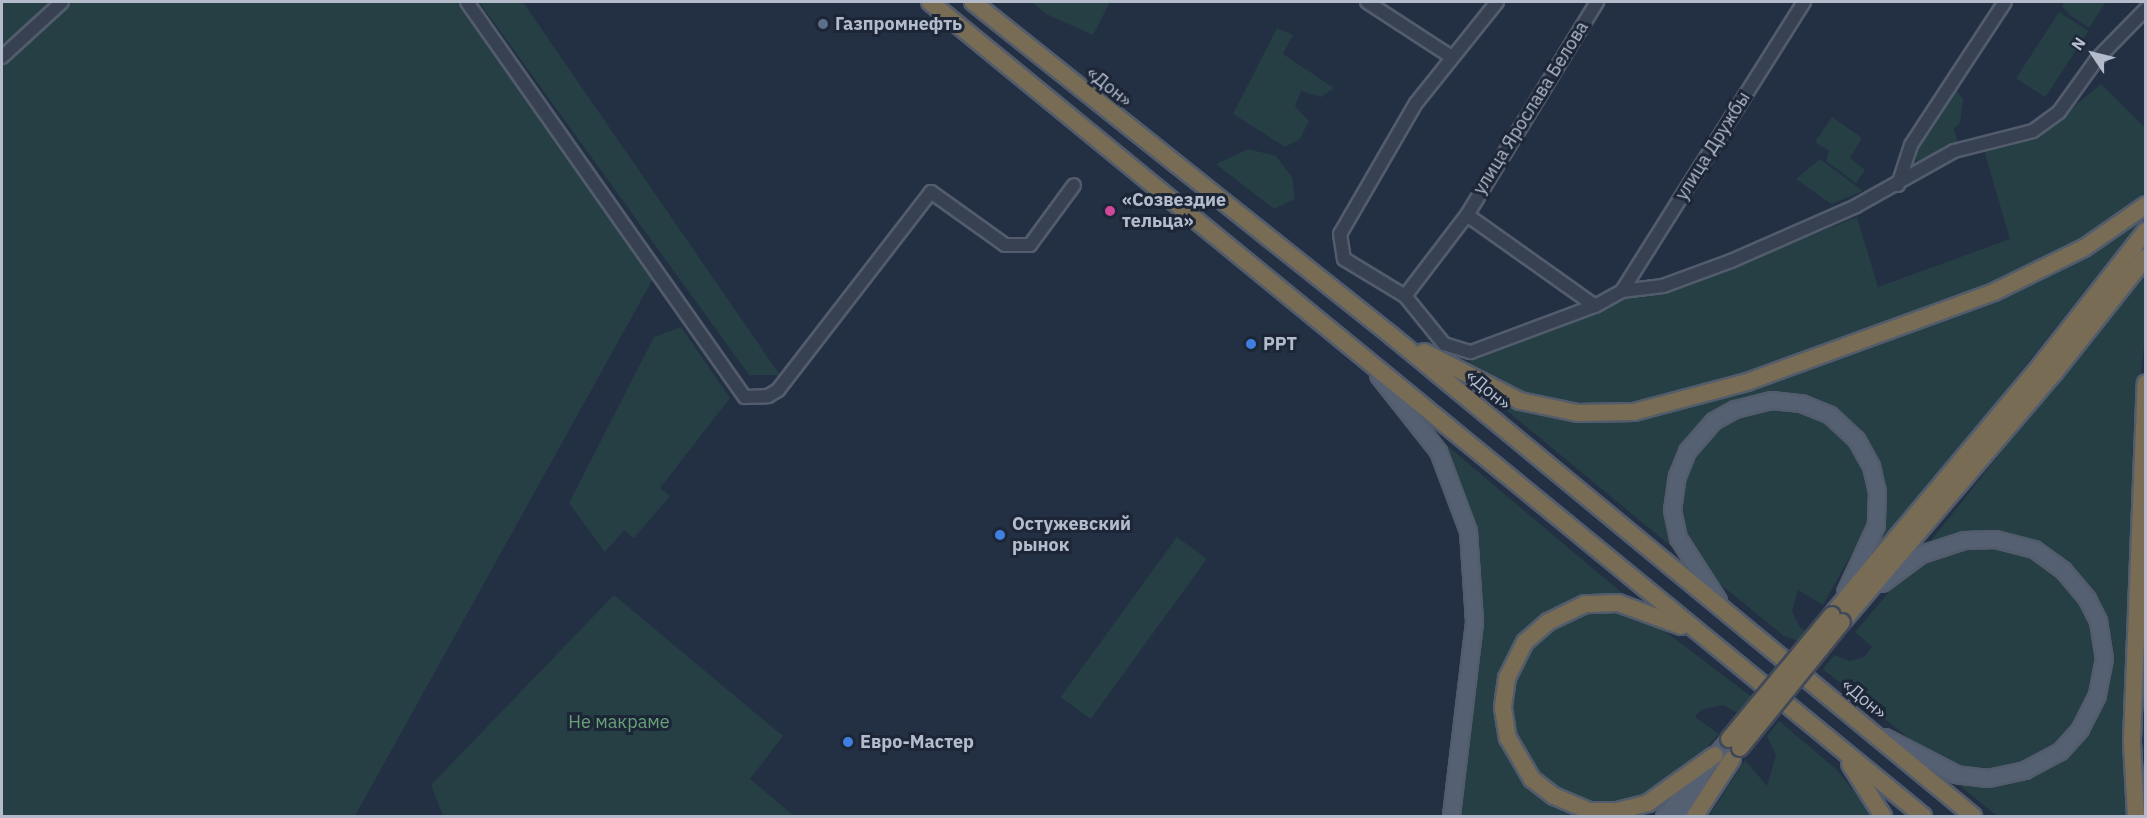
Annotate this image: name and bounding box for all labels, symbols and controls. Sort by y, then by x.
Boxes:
place label: Газпромнефть [835,13,962,35]
marker: Газпромнефть [816,17,830,31]
street label: улица Ярослава Белова [1469,17,1593,199]
north arrow [2063,24,2123,84]
text: N [2067,33,2090,54]
street label: «Дон» [1082,62,1136,112]
street label: улица Дружбы [1671,88,1755,204]
place label: «Созвездие тельца» [1122,190,1226,232]
marker: «Созвездие тельца» [1103,204,1117,218]
place label: РРТ [1263,333,1297,355]
marker: РРТ [1244,337,1258,351]
street label: «Дон» [1461,365,1515,415]
place label: Остужевский рынок [1012,514,1131,556]
marker: Остужевский рынок [993,528,1007,542]
street label: «Дон» [1837,674,1891,724]
park label: Не макраме [568,711,670,733]
place label: Евро-Мастер [860,731,974,753]
marker: Евро-Мастер [841,735,855,749]

